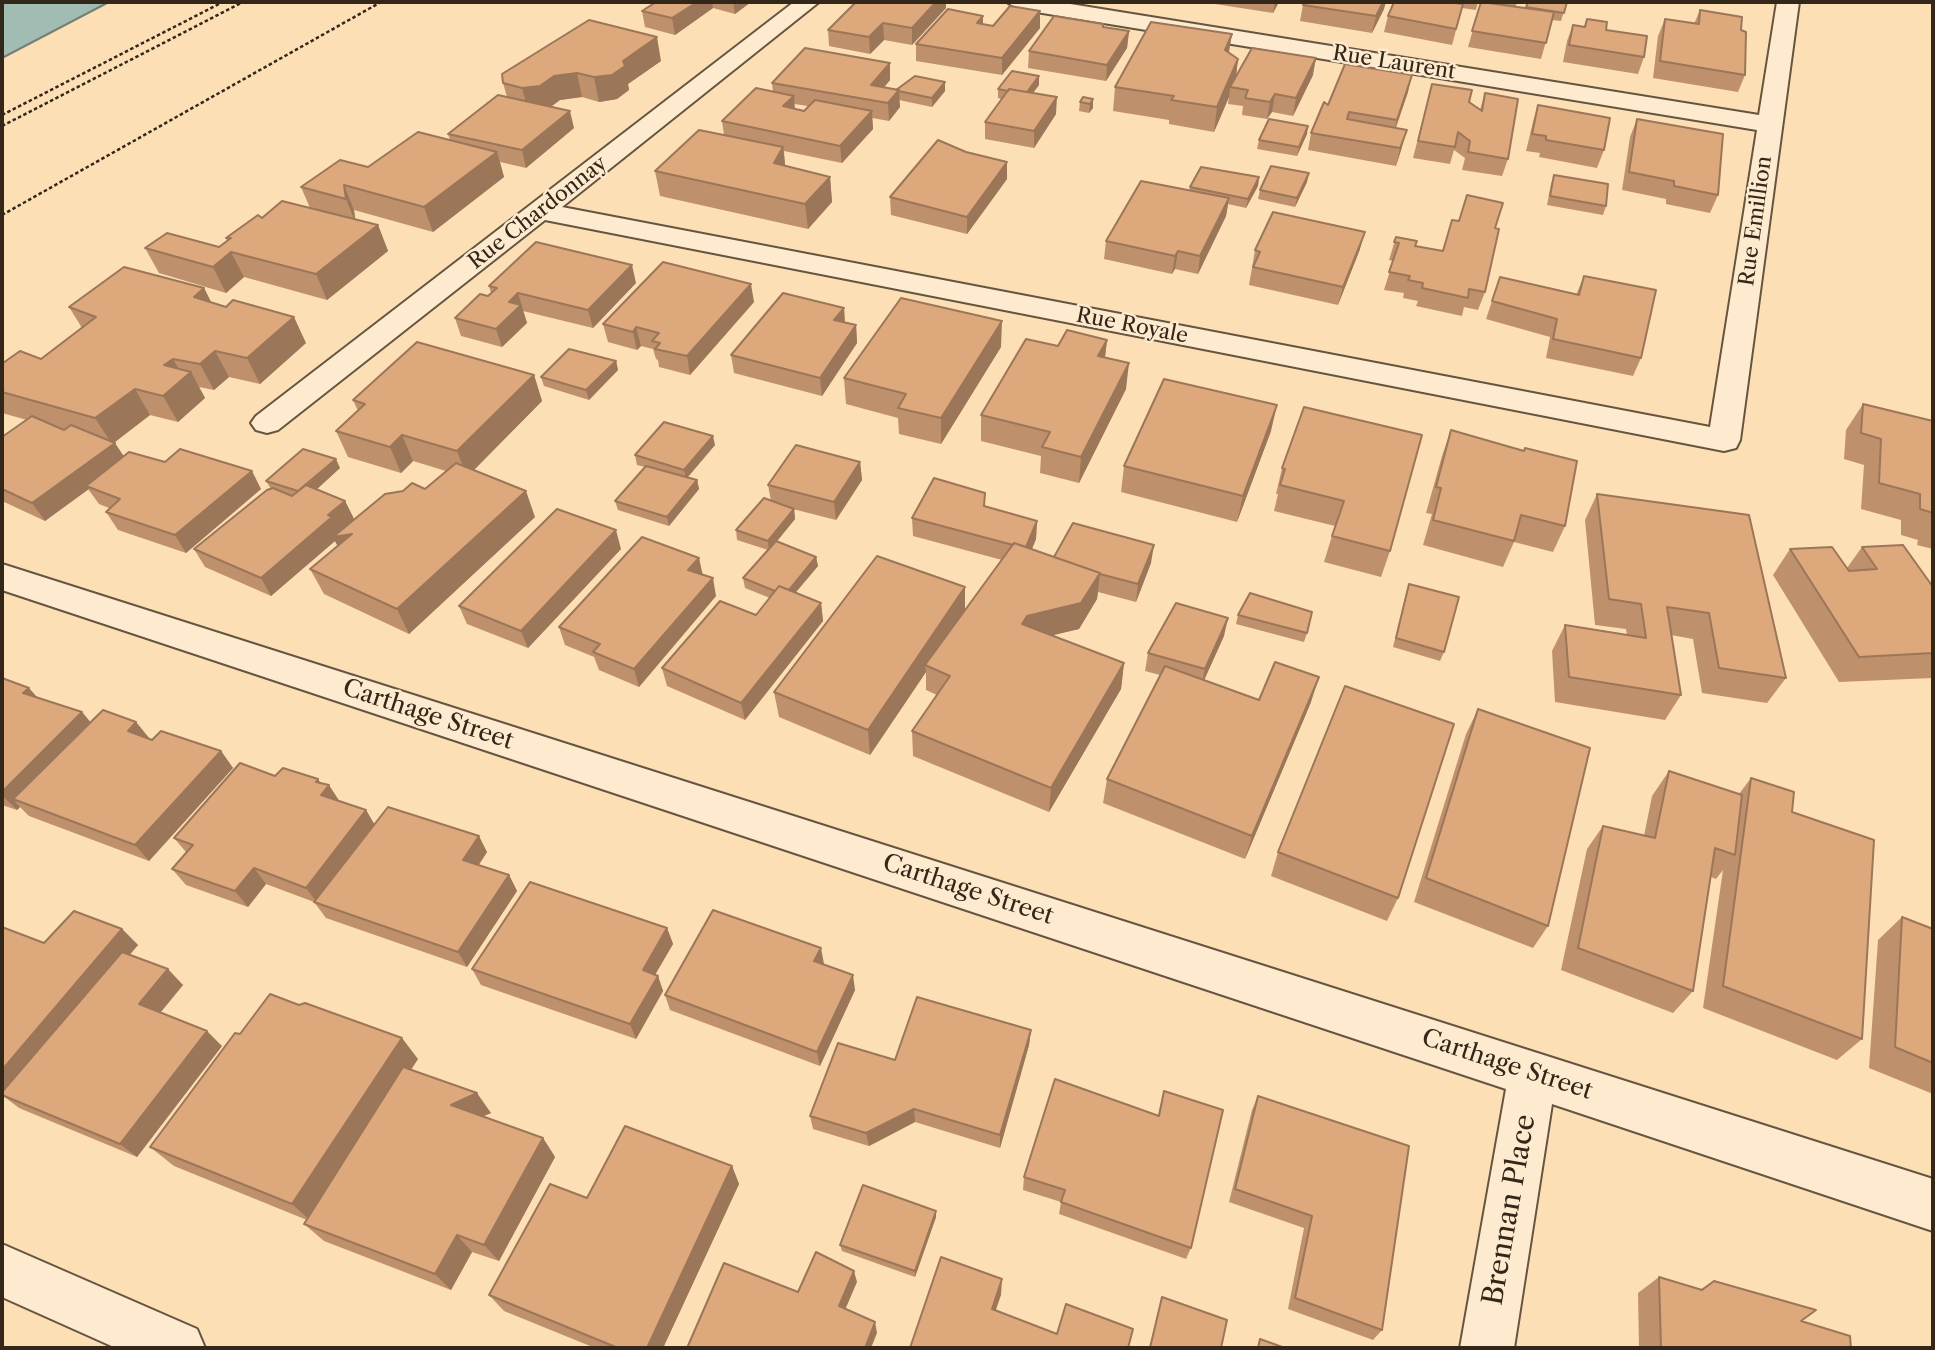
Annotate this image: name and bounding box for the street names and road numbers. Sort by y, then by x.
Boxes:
street label: Rue Laurent [1331,41,1457,85]
street label: Rue Chardonnay [464,151,612,275]
street label: Rue Emillion [1734,154,1778,288]
street label: Rue Royale [1074,303,1190,349]
street label: Carthage Street [339,674,517,756]
street label: Carthage Street [879,849,1057,931]
street label: Carthage Street [1418,1024,1596,1106]
street label: Brennan Place [1477,1112,1543,1308]

